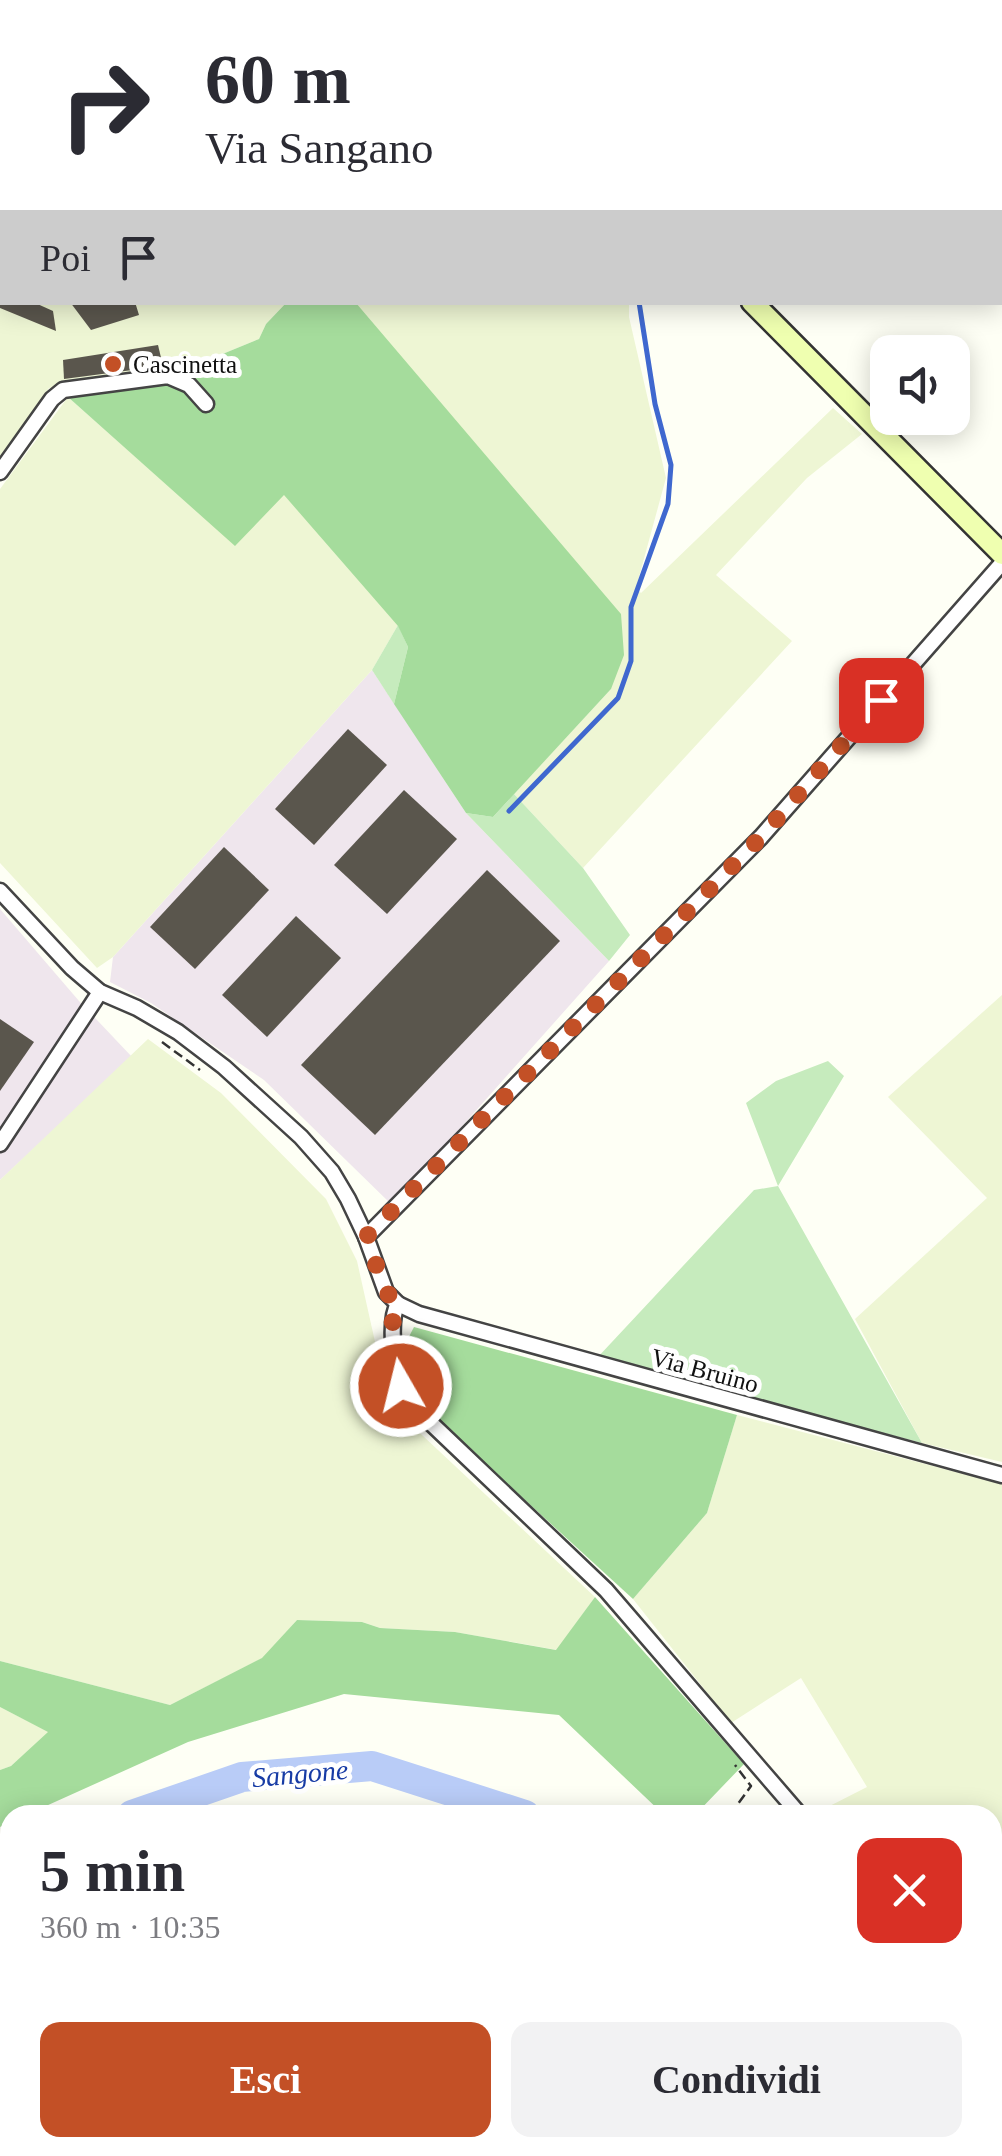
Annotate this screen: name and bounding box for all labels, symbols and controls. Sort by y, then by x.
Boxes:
icon: right [40,40,170,170]
text: 60 m [205,41,351,118]
text: Via Sangano [205,123,434,173]
icon: arrive [111,230,166,285]
text: Poi [40,237,91,279]
map controls [870,335,970,435]
button: sound [870,335,970,435]
place label: Cascinetta [133,351,237,378]
marker: Cascinetta [102,353,124,375]
pin [839,658,924,743]
icon: arrive [854,673,909,728]
position arrow [349,1334,453,1438]
street label: Via Bruino [648,1343,762,1398]
water label: Sangone [251,1754,349,1793]
text: 5 min [40,1838,185,1904]
button: close [857,1838,962,1943]
text: 360 m · 10:35 [40,1909,220,1945]
button: Esci [40,2022,491,2137]
button: Condividi [511,2022,962,2137]

